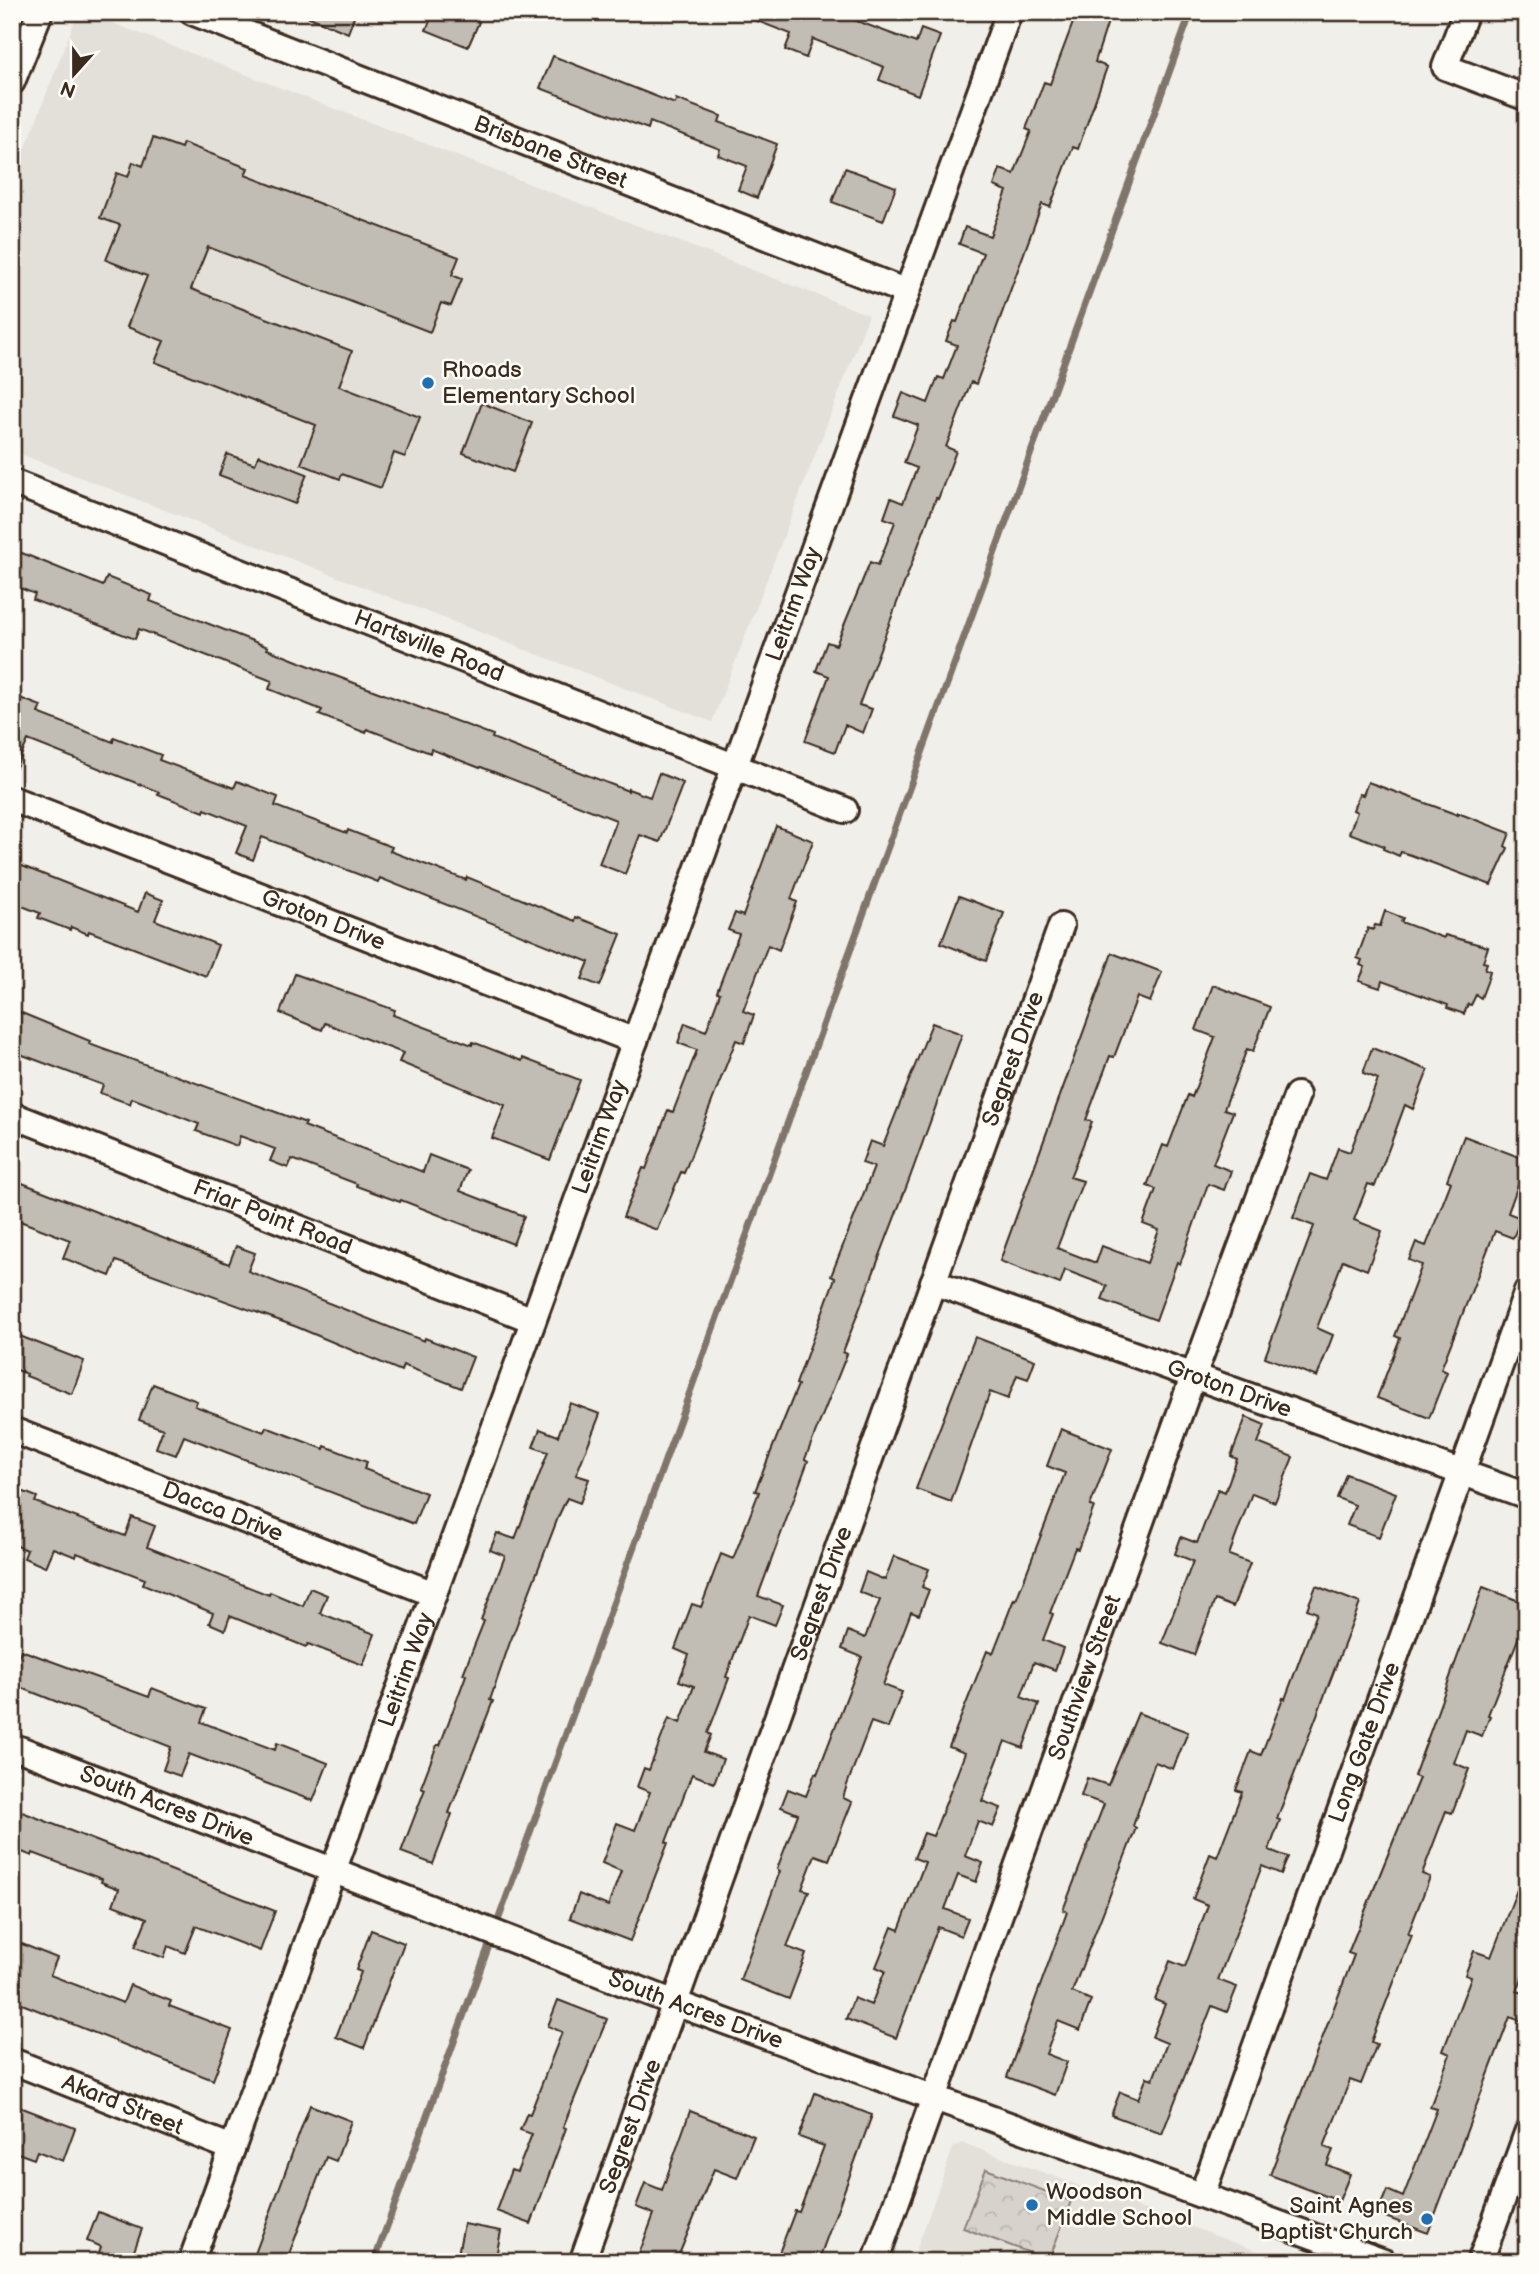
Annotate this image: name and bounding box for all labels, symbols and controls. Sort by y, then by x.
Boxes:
north arrow [38,38,108,108]
text: N [58,75,79,102]
street label: Brisbane Street [470,110,631,195]
place label: Rhoads Elementary School [442,356,635,410]
marker: Rhoads Elementary School [420,375,436,391]
street label: Leitrim Way [760,543,828,665]
street label: Hartsville Road [350,604,508,688]
street label: Groton Drive [257,883,389,957]
street label: Segrest Drive [976,988,1050,1130]
street label: Leitrim Way [566,1075,634,1198]
street label: Friar Point Road [189,1174,356,1261]
street label: Groton Drive [1163,1353,1296,1424]
street label: Dacca Drive [158,1476,287,1548]
street label: Segrest Drive [785,1523,859,1665]
street label: Southview Street [1042,1591,1128,1764]
street label: Leitrim Way [373,1608,440,1731]
street label: Long Gate Drive [1323,1658,1406,1826]
street label: South Acres Drive [76,1760,258,1852]
street label: South Acres Drive [604,1965,787,2055]
street label: Segrest Drive [594,2055,668,2198]
street label: Akard Street [58,2068,187,2141]
place label: Woodson Middle School [1046,2178,1192,2232]
place label: Saint Agnes Baptist Church [1259,2192,1413,2246]
marker: Woodson Middle School [1024,2197,1040,2213]
marker: Saint Agnes Baptist Church [1419,2211,1435,2227]

